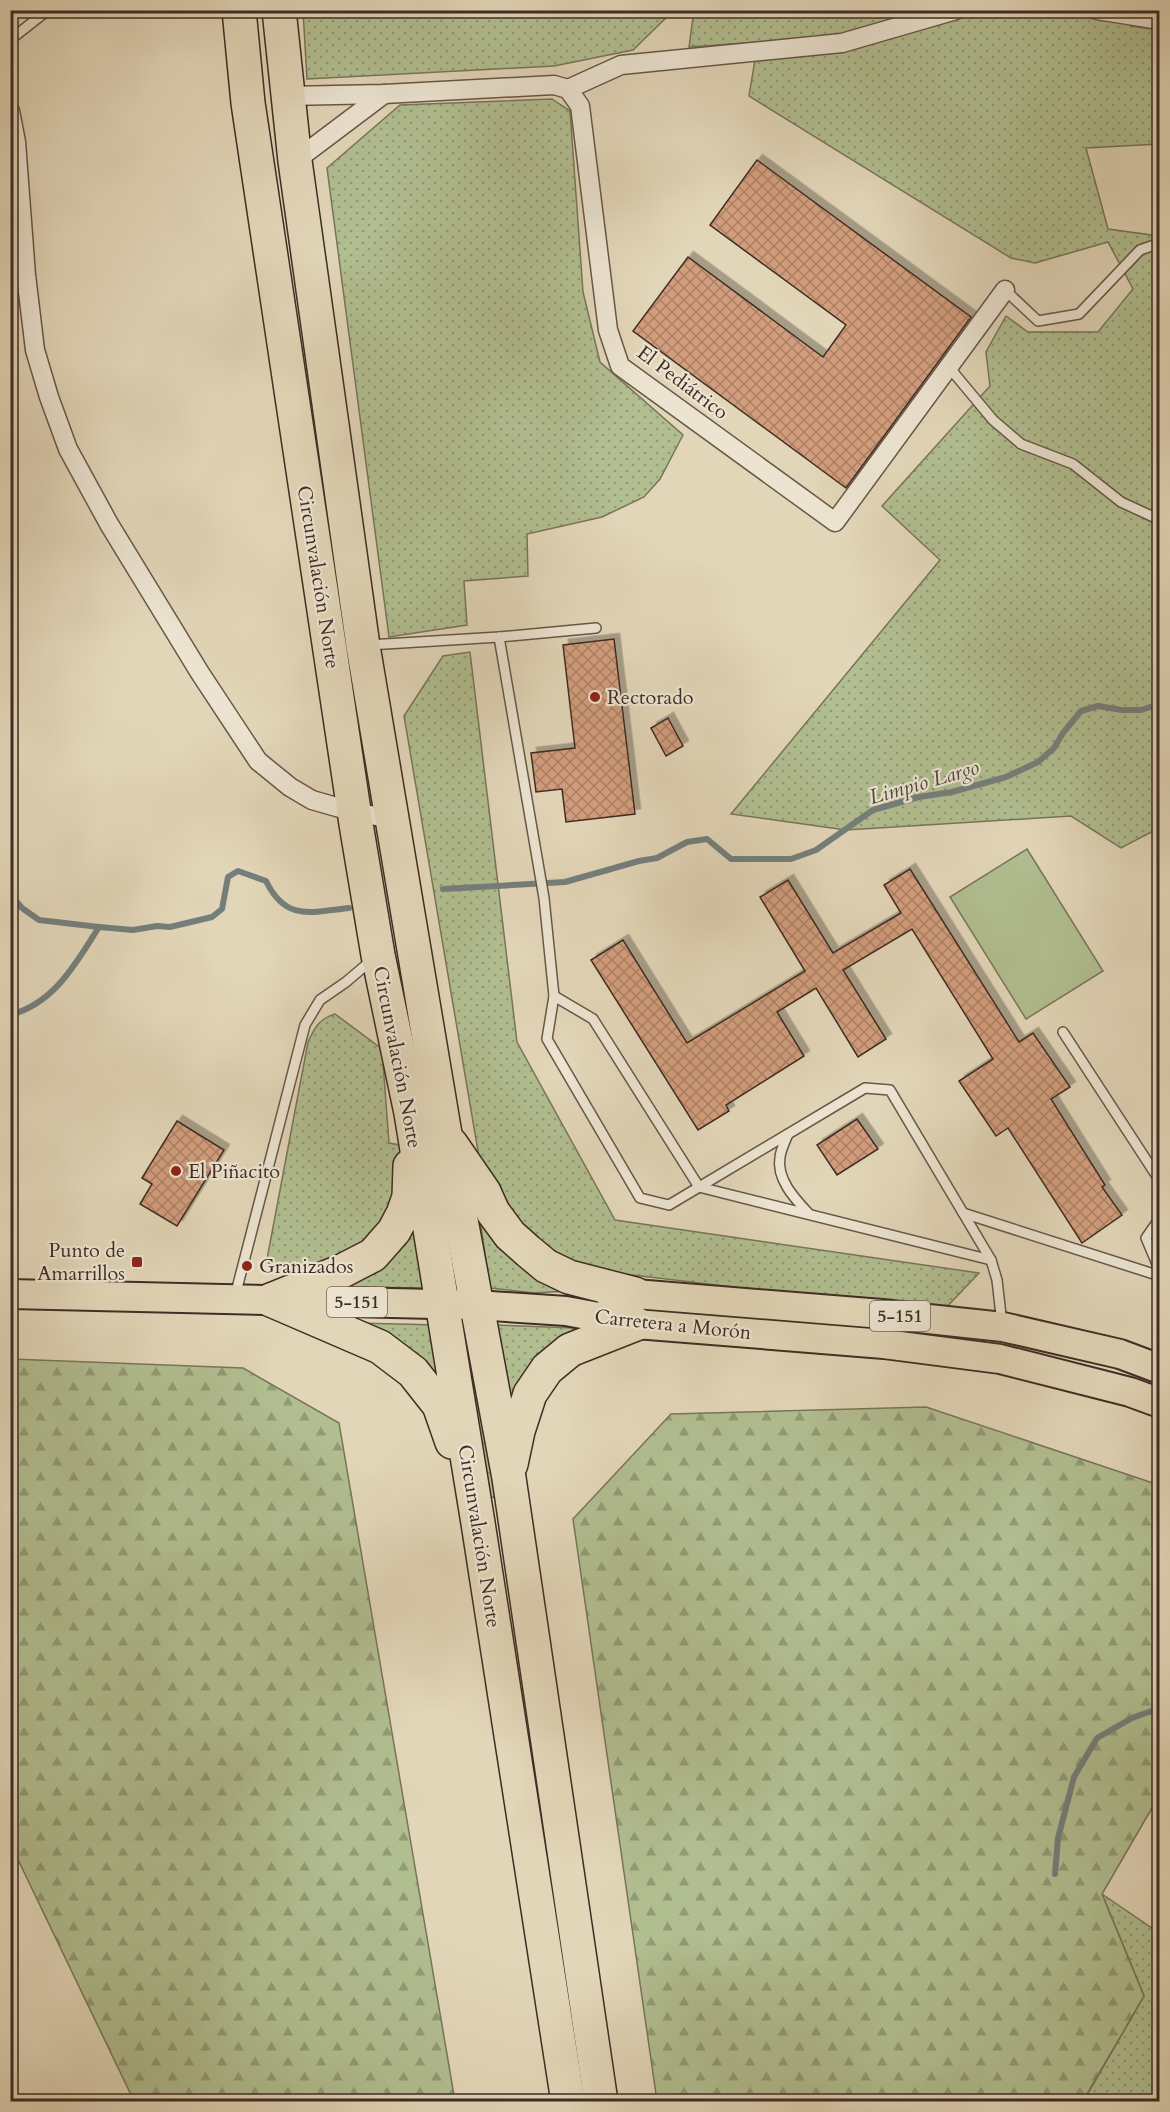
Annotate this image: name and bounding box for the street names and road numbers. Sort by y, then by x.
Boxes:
street label: El Pediátrico [632,339,734,426]
street label: Circunvalación Norte [291,484,346,671]
street label: Circunvalación Norte [367,964,428,1150]
road number: 5-151 [327,1287,387,1317]
road number: 5-151 [870,1301,930,1331]
street label: Carretera a Morón [593,1303,753,1346]
street label: Circunvalación Norte [452,1443,507,1630]

